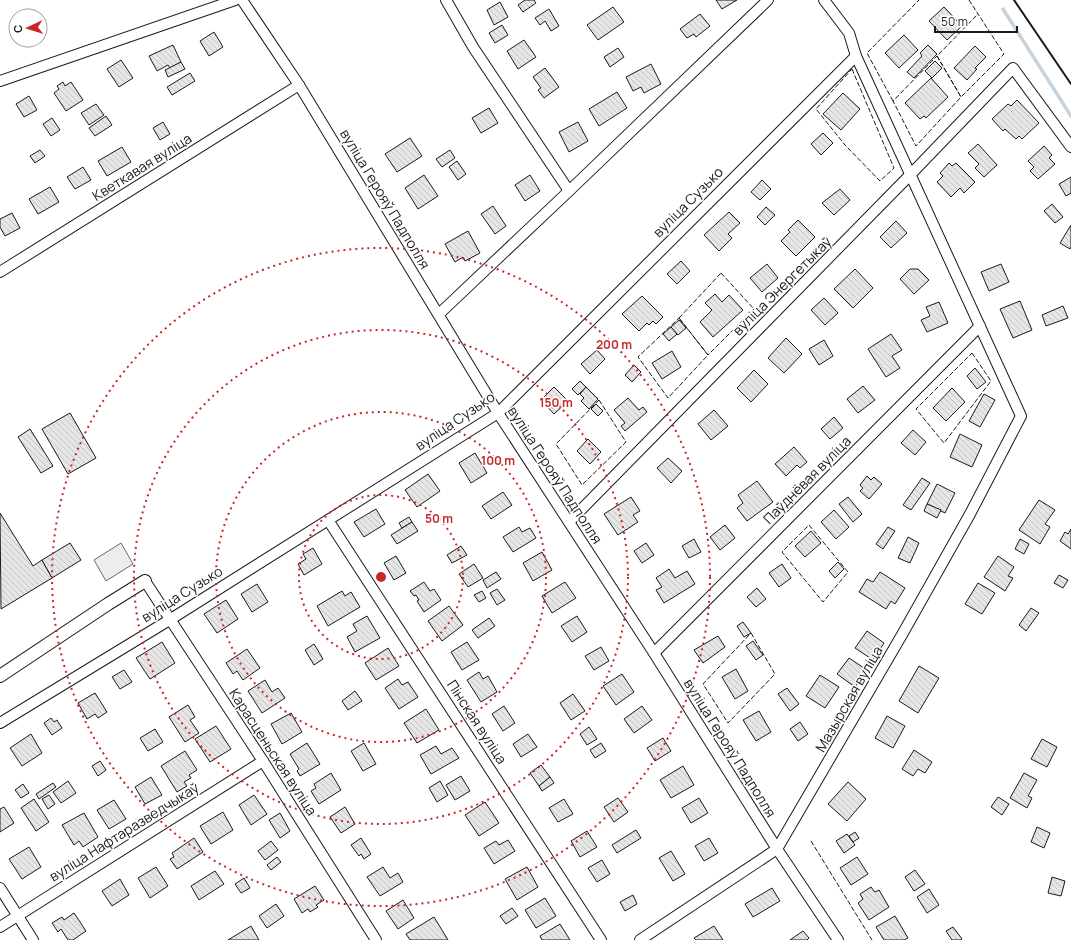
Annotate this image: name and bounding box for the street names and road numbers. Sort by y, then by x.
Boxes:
street label: вуліца Герояў Падполля [336,125,435,272]
street label: Кветкавая вуліца [88,128,195,205]
street label: вуліца Сузько [648,162,727,241]
street label: вуліца Энергетыкаў [728,232,836,339]
street label: вуліца Сузько [411,387,498,454]
street label: вуліца Герояў Падполля [504,402,607,547]
street label: Паўднёвая вуліца [759,432,855,528]
street label: вуліца Сузько [138,561,226,626]
street label: Мазырская вуліца [810,642,887,755]
street label: вуліца Герояў Падполля [680,675,781,821]
street label: Пінская вуліца [443,676,512,767]
street label: Карасценьская вуліца [225,685,322,819]
street label: вуліца Нафтаразведчыкаў [45,777,203,885]

